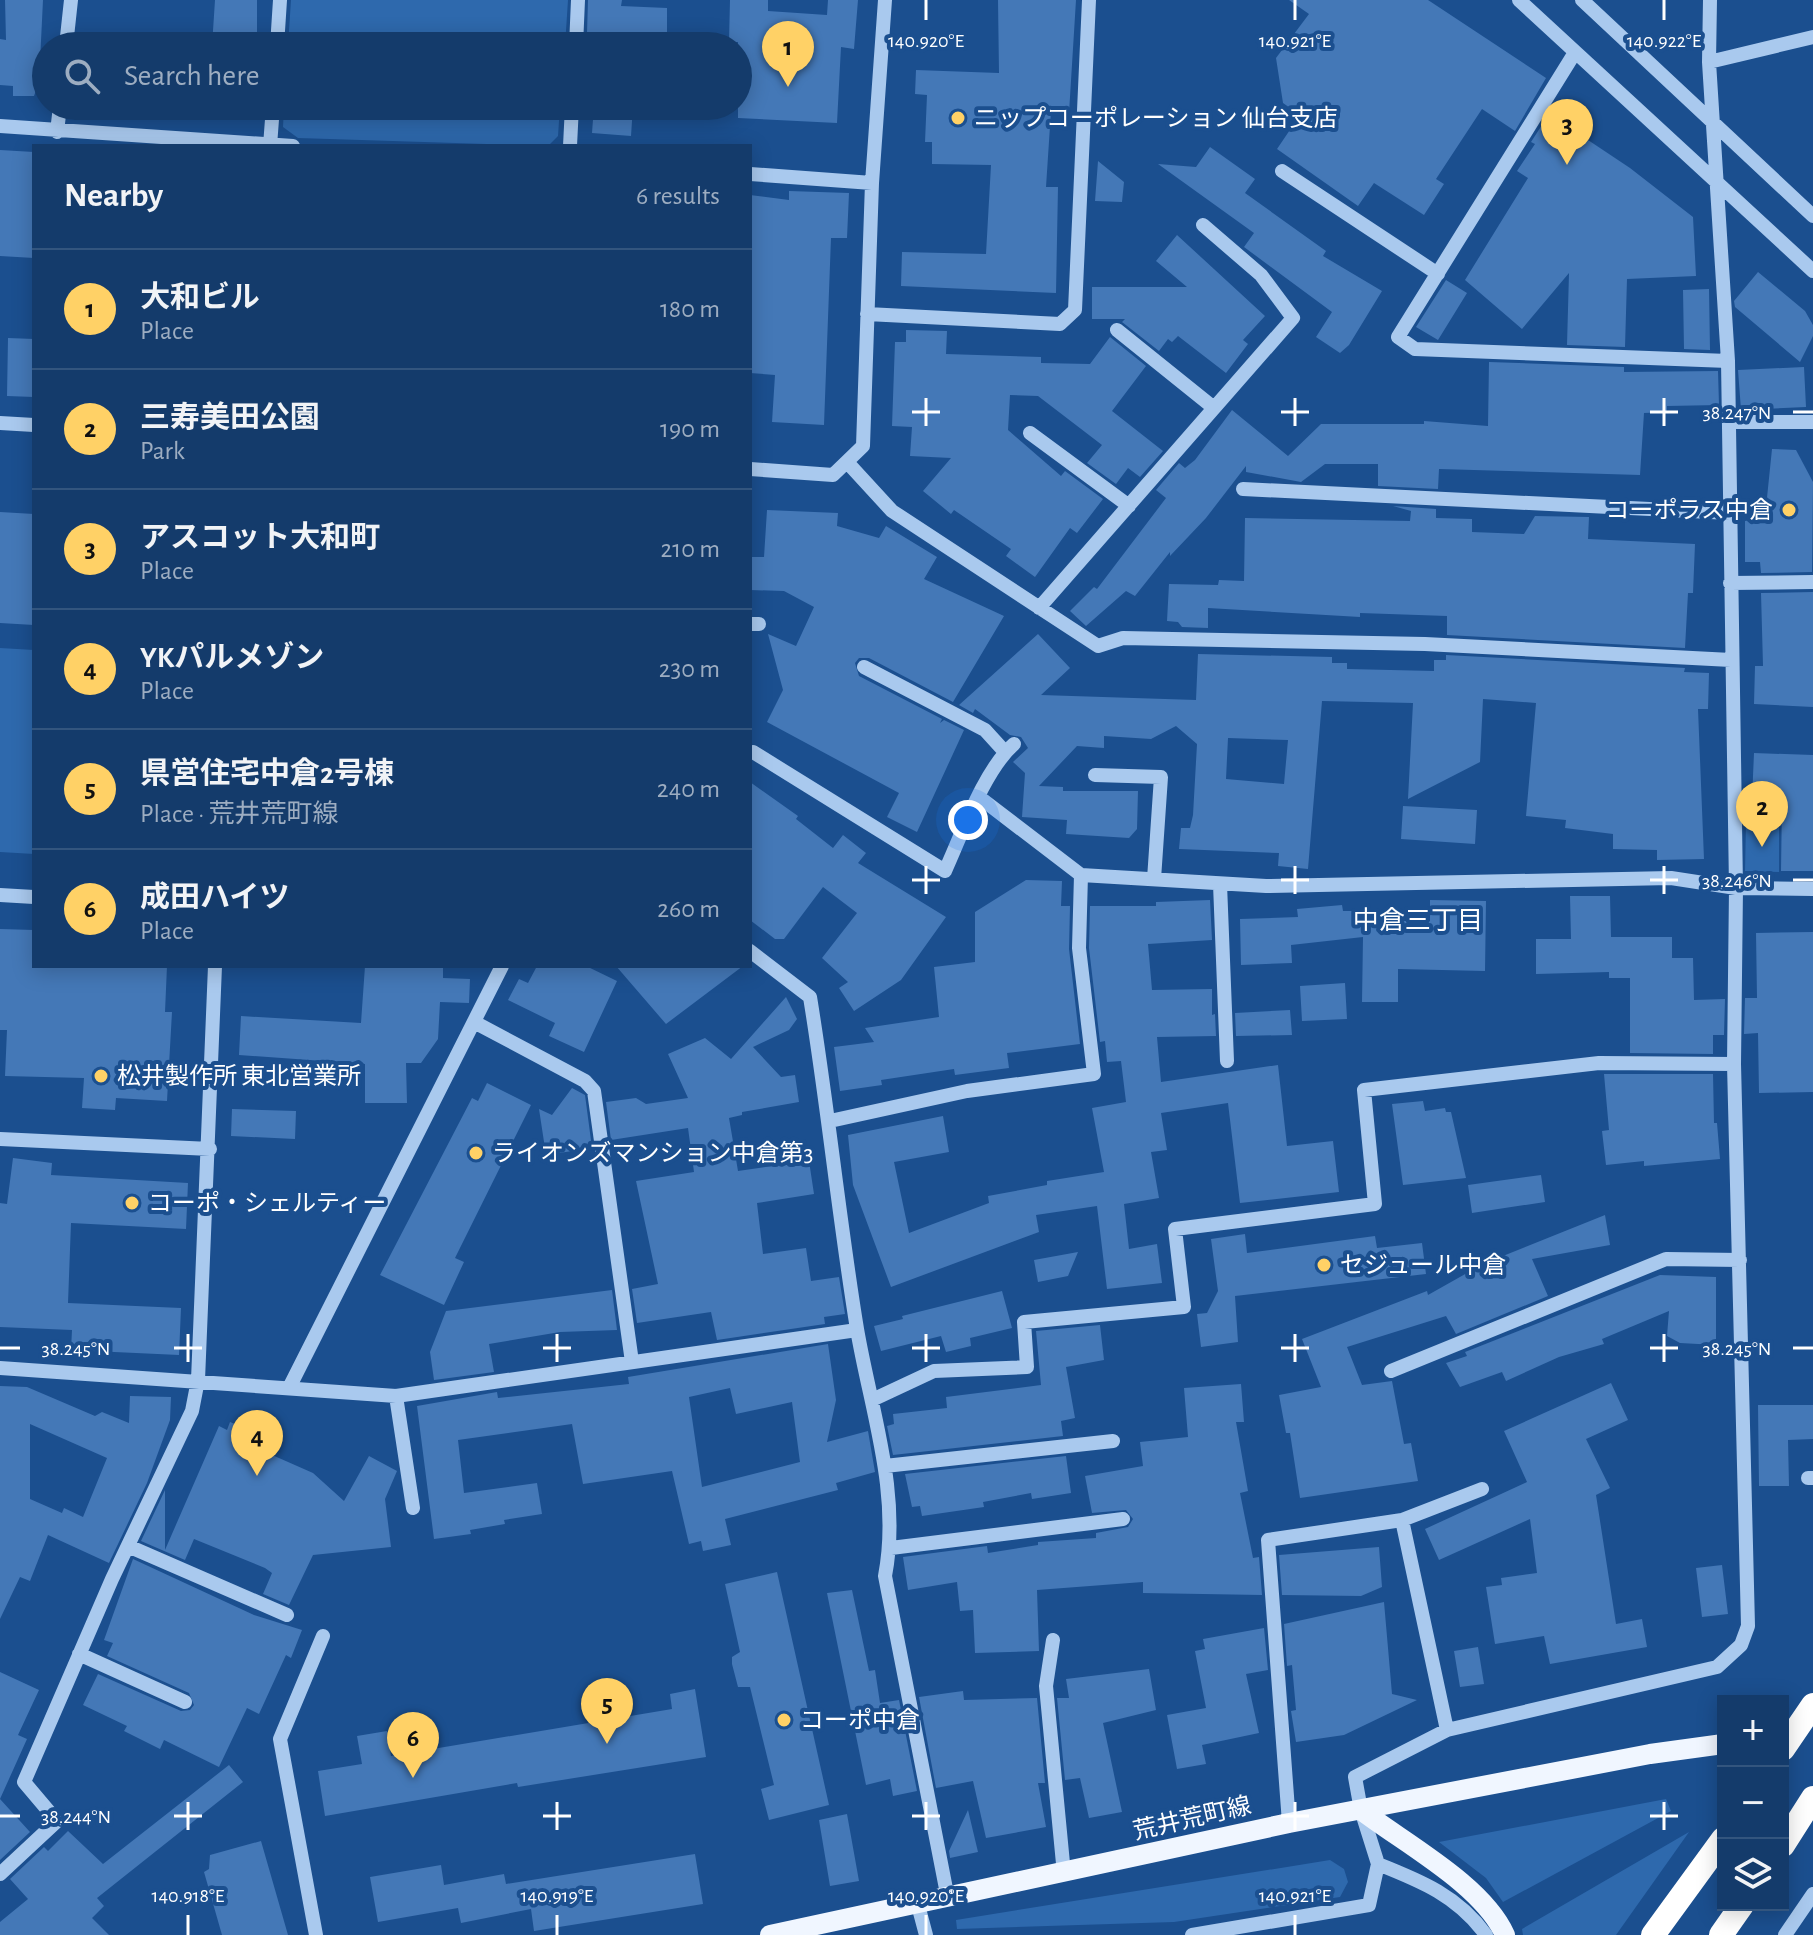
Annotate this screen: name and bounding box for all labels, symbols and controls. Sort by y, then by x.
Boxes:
pin: 1 [762,21,814,87]
text: 140.920°E [888,31,964,51]
text: 140.921°E [1259,31,1332,51]
text: 140.922°E [1627,31,1702,51]
search box [32,32,752,120]
icon: search [60,54,104,98]
text: Search here [124,61,260,91]
pin: 3 [1541,99,1593,165]
place label: ニップコーポレーション 仙台支店 [974,105,1337,131]
marker: ニップコーポレーション 仙台支店 [949,109,967,127]
text: Nearby [64,179,163,213]
text: 6 results [636,183,720,209]
text: 大和ビル [140,283,260,313]
text: 1 [85,296,95,322]
text: 180 m [660,296,720,322]
text: Place [140,318,194,344]
text: 三寿美田公園 [140,403,320,433]
text: 38.247°N [1703,403,1771,423]
text: 2 [84,416,96,442]
text: 190 m [660,416,720,442]
text: Park [140,438,185,464]
place label: コーポラス中倉 [1605,497,1773,523]
marker: コーポラス中倉 [1780,501,1798,519]
text: アスコット大和町 [140,523,380,553]
text: 3 [84,536,96,562]
text: 210 m [660,536,720,562]
text: Place [140,558,194,584]
text: YKパルメゾン [140,643,324,673]
text: 4 [83,656,97,682]
text: 230 m [659,656,720,682]
text: Place [140,678,194,704]
text: 県営住宅中倉2号棟 [140,759,394,789]
text: 5 [84,776,96,802]
text: 240 m [657,776,720,802]
pin: 2 [1736,781,1788,847]
your location [948,800,988,840]
text: Place · 荒井荒町線 [140,801,338,827]
text: 38.246°N [1702,871,1772,891]
text: 成田ハイツ [140,883,289,913]
text: 6 [84,896,96,922]
text: 260 m [657,896,720,922]
district label: 中倉三丁目 [1353,907,1483,934]
text: Place [140,918,194,944]
place label: 松井製作所 東北営業所 [117,1063,361,1089]
marker: 松井製作所 東北営業所 [92,1067,110,1085]
place label: ライオンズマンション中倉第3 [492,1140,813,1166]
marker: ライオンズマンション中倉第3 [467,1144,485,1162]
place label: コーポ・シェルティー [148,1190,387,1216]
marker: コーポ・シェルティー [123,1194,141,1212]
place label: セジュール中倉 [1340,1252,1506,1278]
marker: セジュール中倉 [1315,1256,1333,1274]
text: 38.245°N [42,1339,110,1359]
text: 38.245°N [1703,1339,1771,1359]
pin: 4 [231,1410,283,1476]
pin: 5 [581,1678,633,1744]
map controls [1717,1695,1789,1911]
button: + [1717,1695,1789,1767]
place label: コーポ中倉 [800,1707,920,1733]
marker: コーポ中倉 [775,1711,793,1729]
pin: 6 [387,1712,439,1778]
button: − [1717,1767,1789,1839]
street label: 荒井荒町線 [1131,1792,1253,1844]
text: 38.244°N [41,1807,111,1827]
button: layers [1717,1839,1789,1911]
text: 140.918°E [152,1886,225,1906]
text: 140.919°E [521,1886,594,1906]
text: 140.920°E [888,1886,964,1906]
text: 140.921°E [1259,1886,1332,1906]

